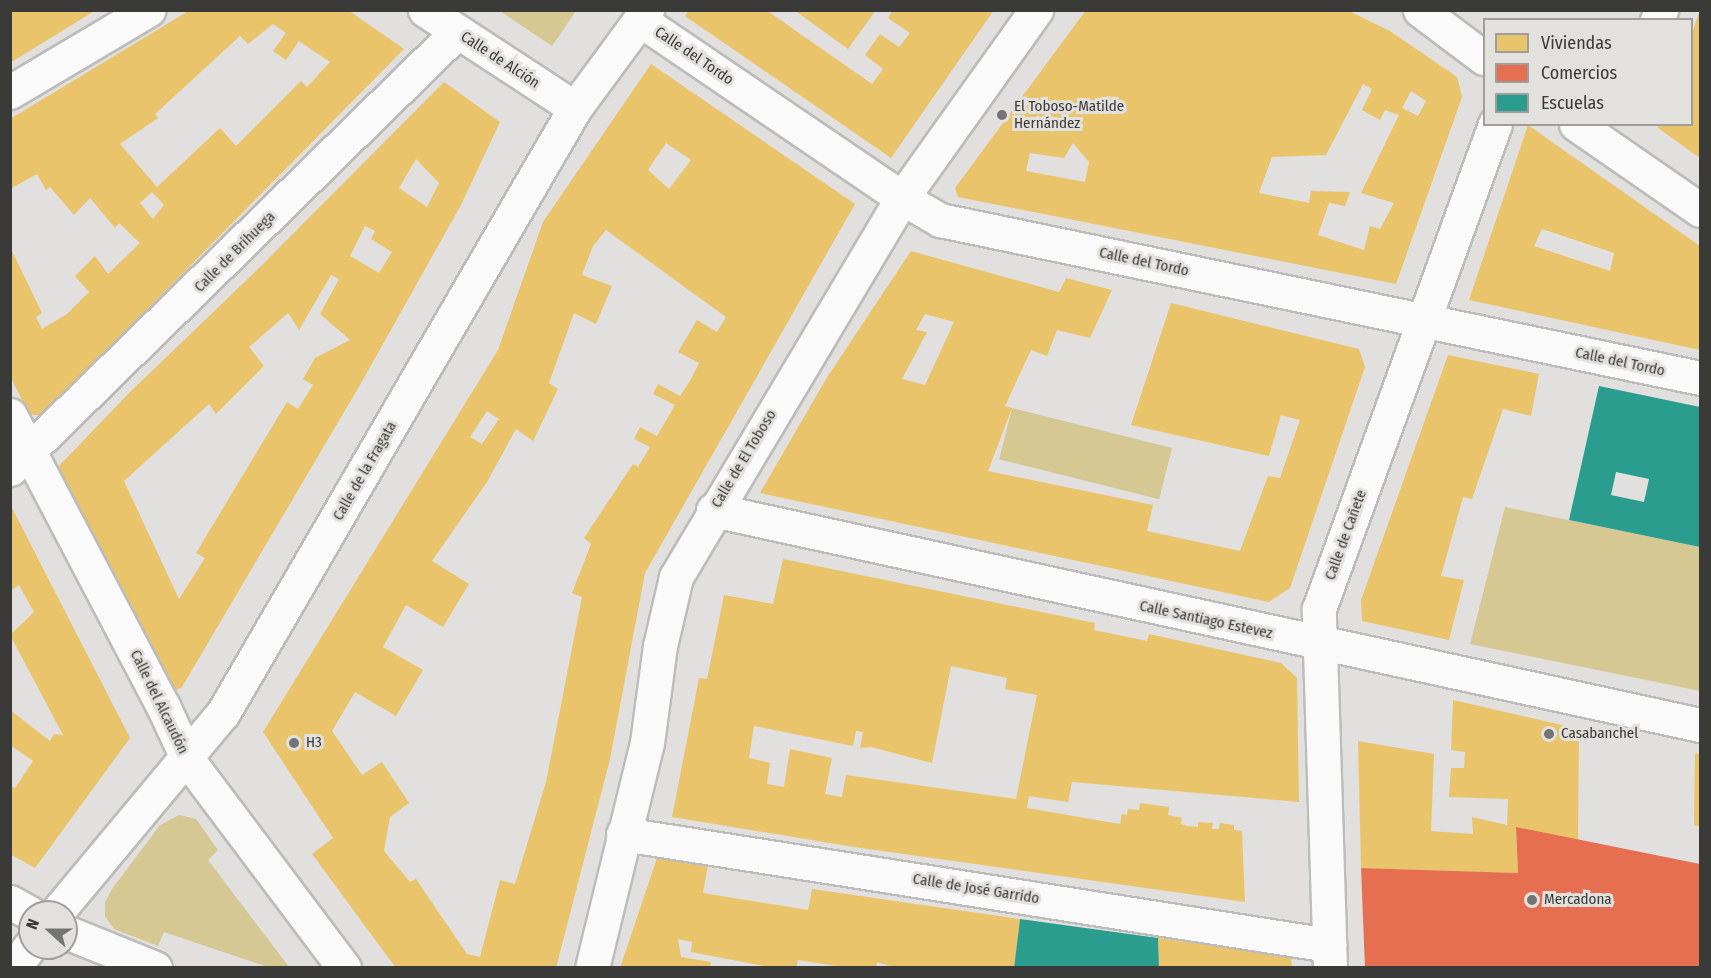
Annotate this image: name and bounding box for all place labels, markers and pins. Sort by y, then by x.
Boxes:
place label: El Toboso-Matilde Hernández [1014,97,1124,132]
marker: El Toboso-Matilde Hernández [995,108,1009,122]
place label: Casabanchel [1561,725,1638,743]
marker: Casabanchel [1542,727,1556,741]
place label: H3 [306,734,322,752]
marker: H3 [287,736,301,750]
place label: Mercadona [1544,891,1612,909]
marker: Mercadona [1525,893,1539,907]

